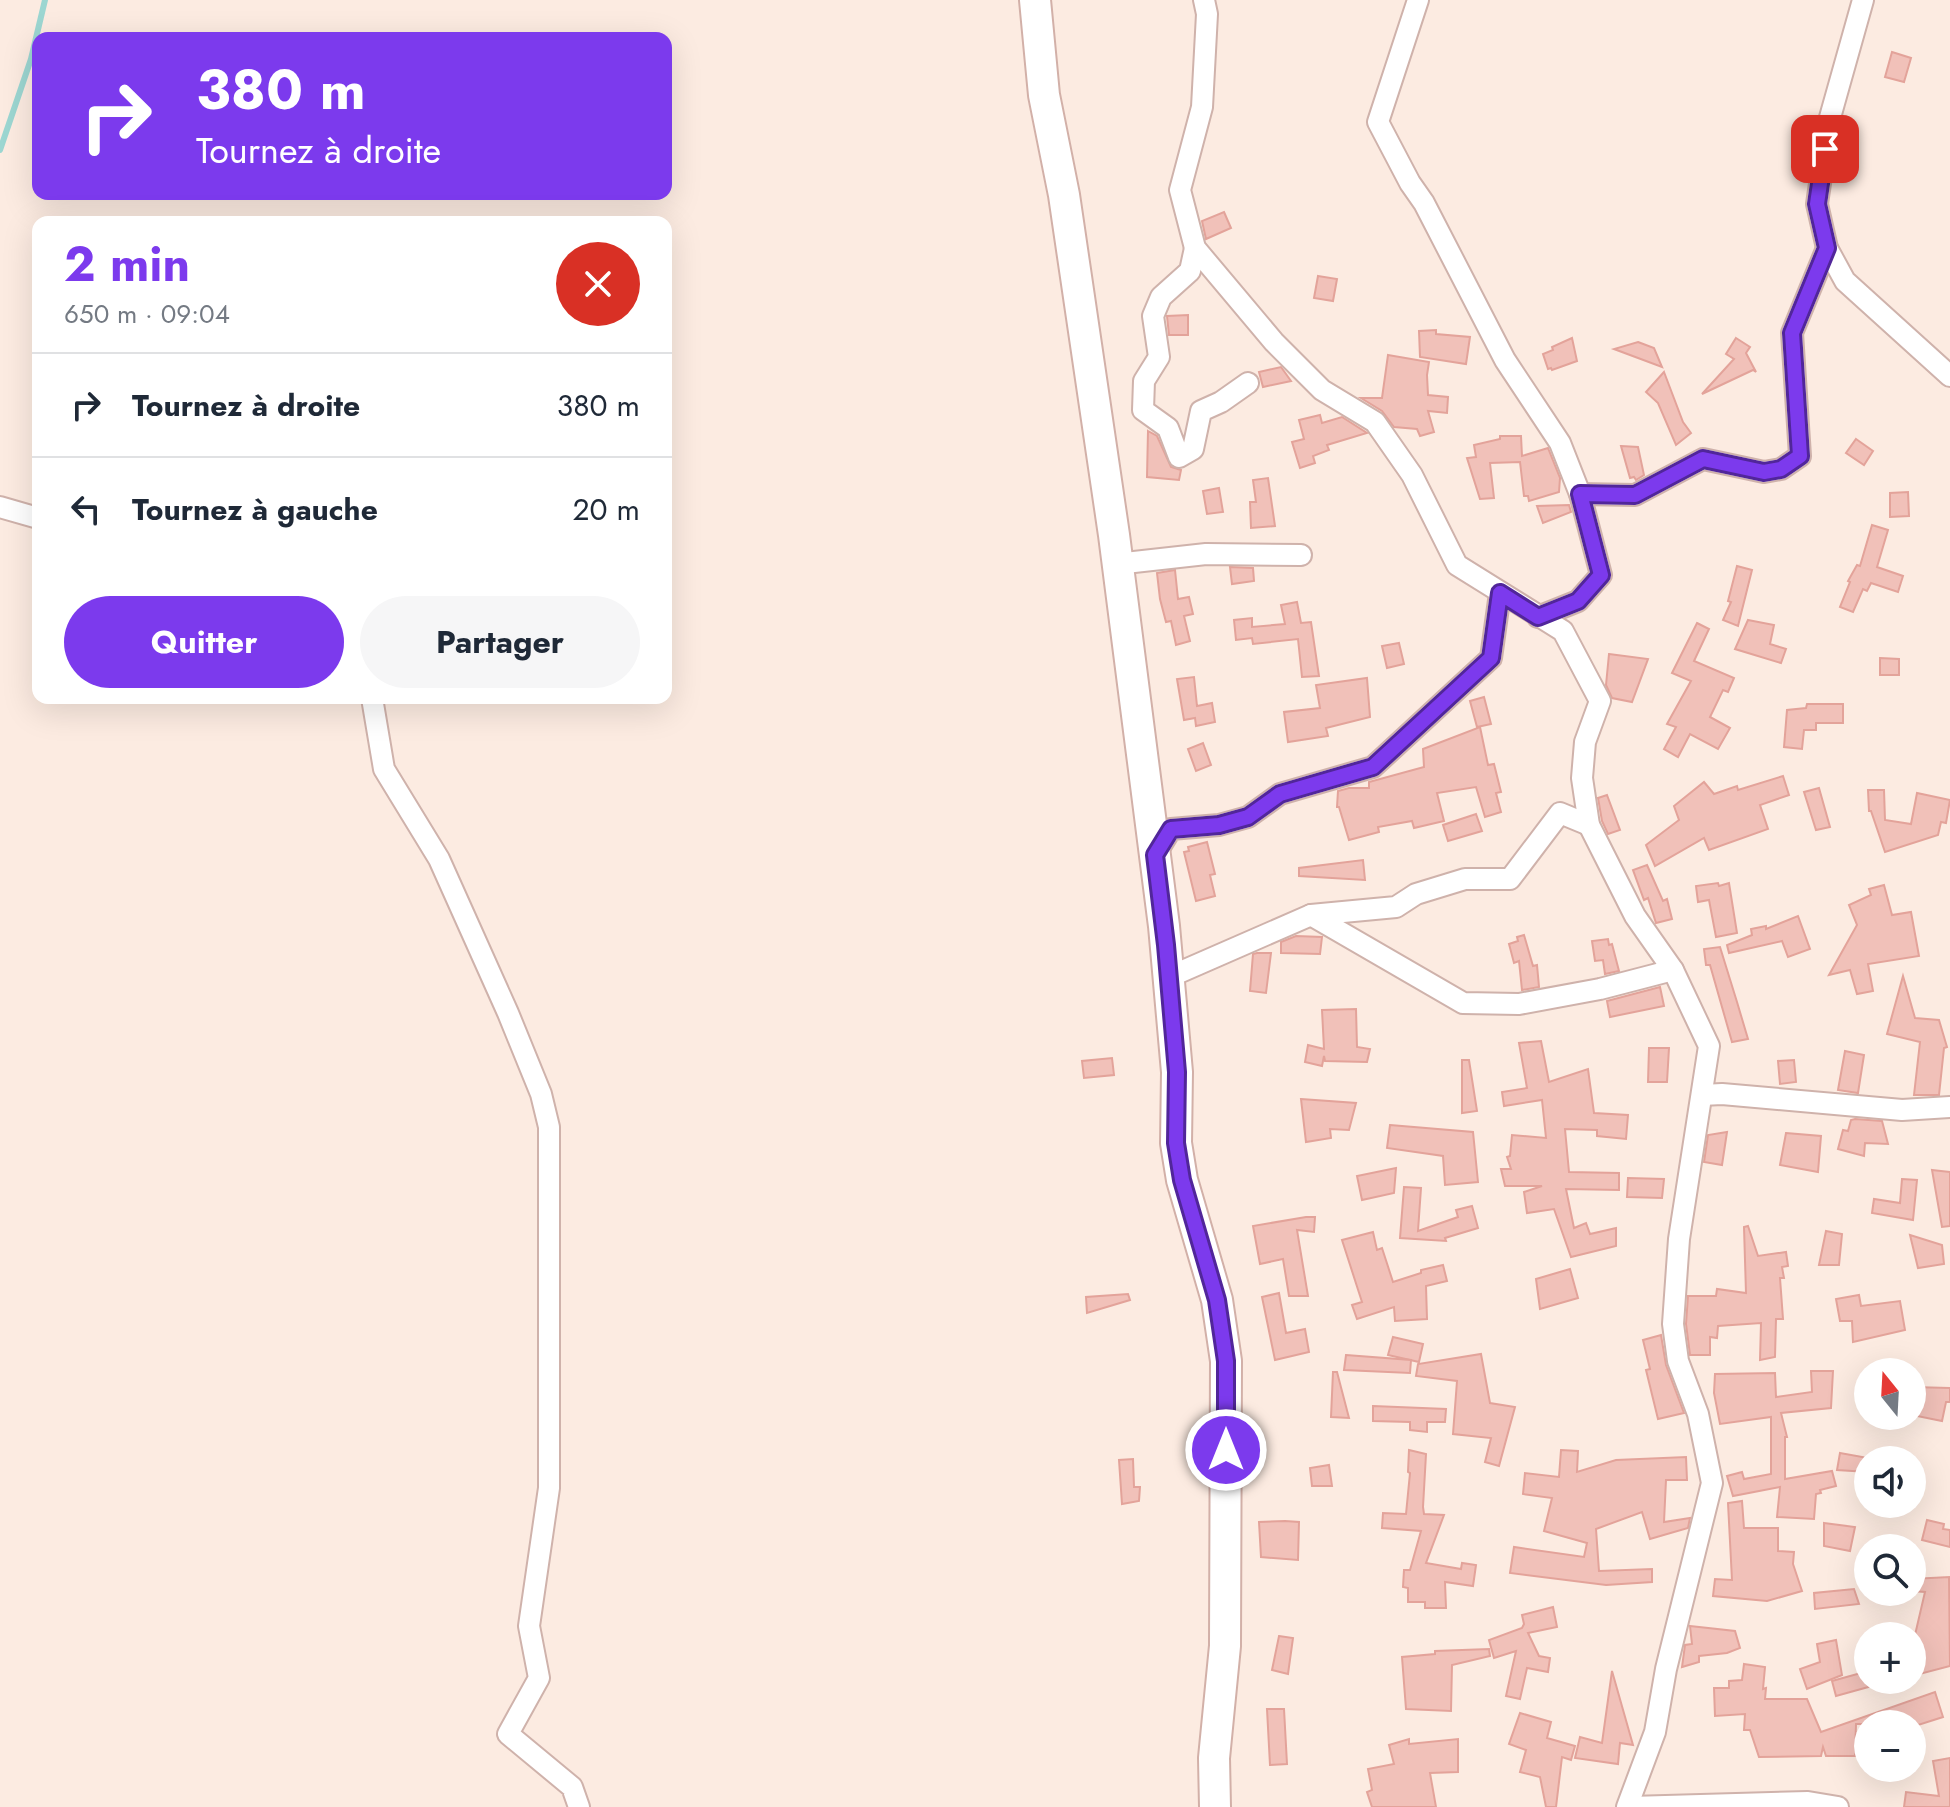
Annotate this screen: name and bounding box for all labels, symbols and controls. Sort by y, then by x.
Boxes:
text: 380 m [196,49,366,130]
icon: right [64,64,168,168]
pin [1791,115,1859,183]
text: Tournez à droite [196,124,441,176]
icon: arrive [1803,127,1847,171]
text: 2 min [64,230,190,299]
button: close [556,242,640,326]
text: 650 m · 09:04 [64,295,230,333]
icon: right [64,383,108,427]
text: Tournez à droite [132,384,360,427]
text: 380 m [557,384,640,427]
icon: left [64,487,108,531]
text: Tournez à gauche [132,488,378,531]
text: 20 m [573,488,640,531]
button: Quitter [64,596,344,688]
button: Partager [360,596,640,688]
north arrow [1854,1358,1926,1430]
map controls [1854,1358,1926,1782]
position arrow [1184,1408,1268,1492]
button: sound [1854,1446,1926,1518]
button: search [1854,1534,1926,1606]
button: + [1854,1622,1926,1694]
button: − [1854,1710,1926,1782]

